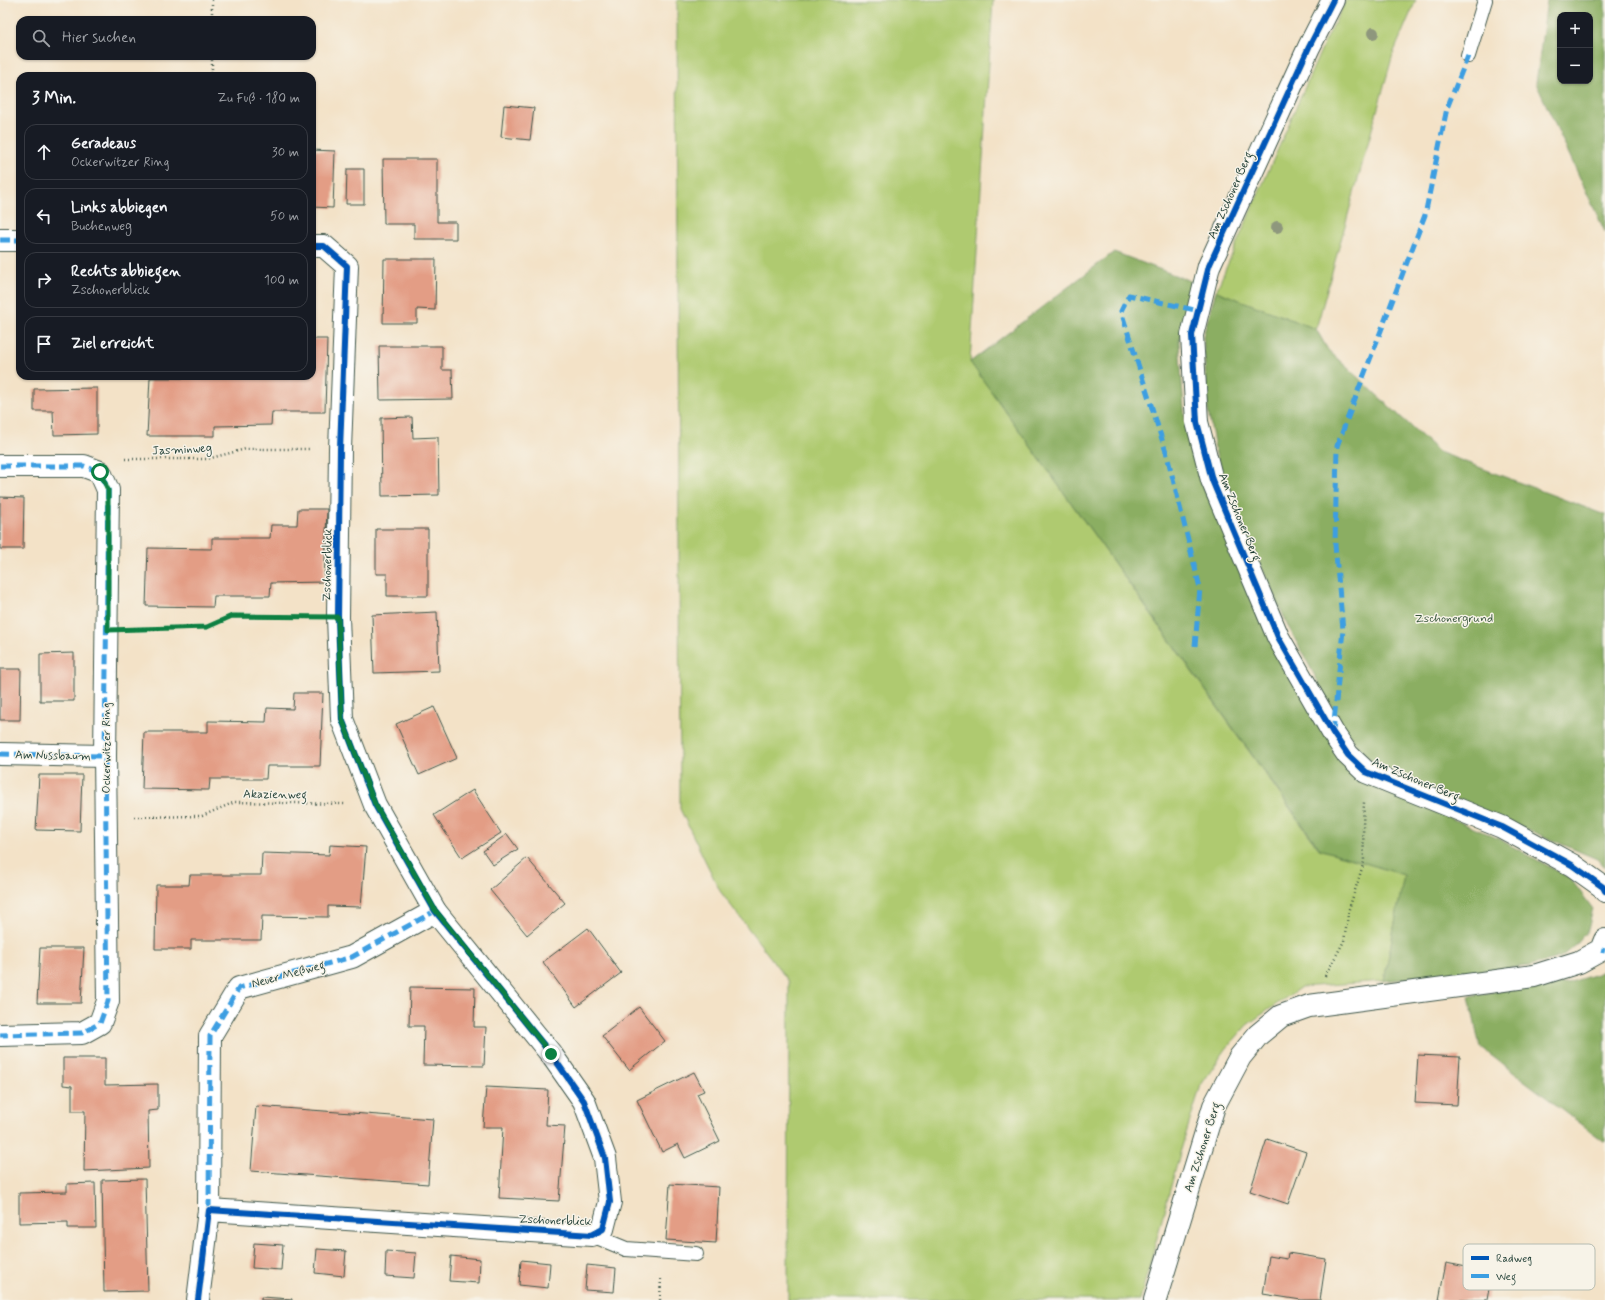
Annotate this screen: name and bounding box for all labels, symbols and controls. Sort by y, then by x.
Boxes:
map controls [1557,12,1593,84]
button: + [1557,12,1593,48]
search box [16,16,316,60]
icon: search [30,27,52,49]
text: Hier suchen [62,28,136,48]
button: − [1557,48,1593,84]
text: 3 Min. [32,87,76,109]
text: Zu Fuß · 180 m [217,90,300,107]
text: Geradeaus [71,134,136,154]
icon: ahead [33,141,55,163]
text: 30 m [272,144,299,161]
street label: Am Zschoner Berg [1205,149,1258,242]
text: Ockerwitzer Ring [71,154,169,171]
text: Links abbiegen [71,198,168,218]
icon: left [33,205,55,227]
text: 50 m [270,208,299,225]
text: Buchenweg [71,218,132,235]
text: Rechts abbiegen [71,262,181,282]
icon: right [33,269,55,291]
text: 100 m [264,272,299,289]
text: Zschonerblick [71,282,150,299]
icon: arrive [33,333,55,355]
text: Ziel erreicht [71,334,154,354]
street label: Jasminweg [152,440,212,460]
route start [91,463,109,481]
street label: Am Zschoner Berg [1213,471,1264,565]
street label: Zschonerblick [319,528,337,602]
park label: Zschonergrund [1415,611,1493,627]
street label: Ockerwitzer Ring [99,703,115,793]
street label: Am Nussbaum [15,747,91,765]
street label: Am Zschoner Berg [1369,754,1462,807]
street label: Akazienweg [243,786,307,805]
street label: Neuer Meßweg [250,957,327,993]
route end [542,1045,560,1063]
street label: Am Zschoner Berg [1181,1100,1226,1195]
street label: Zschonerblick [518,1212,592,1230]
legend [1463,1244,1595,1290]
text: Radweg [1496,1252,1532,1266]
text: Weg [1496,1270,1516,1286]

